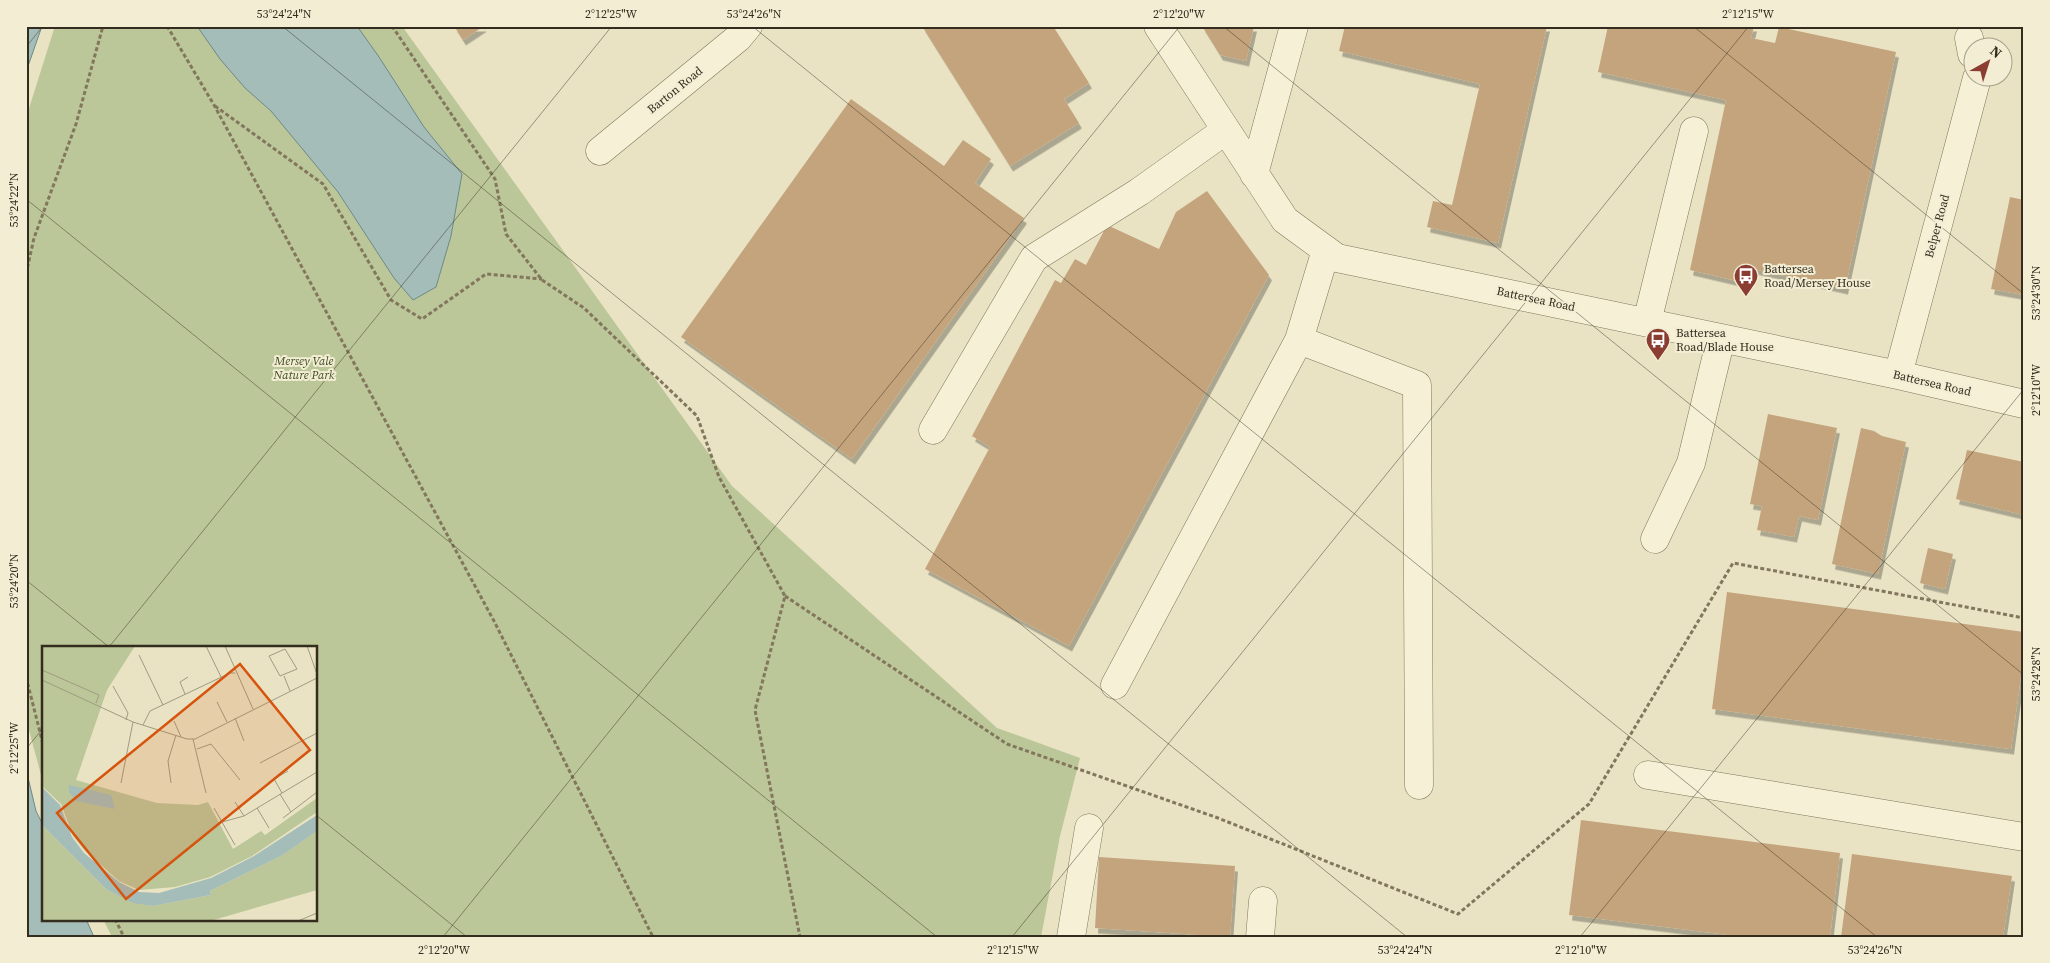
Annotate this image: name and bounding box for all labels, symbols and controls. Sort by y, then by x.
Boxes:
text: 53°24'24"N [256,6,312,22]
text: 2°12'25"W [585,6,637,22]
text: 53°24'26"N [726,6,782,22]
text: 2°12'20"W [1153,6,1205,22]
text: 2°12'15"W [1722,6,1774,22]
north arrow [1962,38,2012,88]
text: N [1986,41,2006,63]
street label: Barton Road [644,63,706,117]
text: 53°24'22"N [6,172,22,228]
street label: Belper Road [1921,192,1953,260]
place label: Battersea Road/Mersey House [1764,261,1871,291]
bus stop icon: Battersea Road/Mersey House [1733,263,1759,297]
text: 53°24'30"N [2028,265,2044,321]
street label: Battersea Road [1495,283,1577,315]
place label: Battersea Road/Blade House [1676,325,1774,355]
bus stop icon: Battersea Road/Blade House [1645,327,1671,361]
park label: Mersey Vale Nature Park [273,353,335,383]
text: 2°12'10"W [2028,364,2044,416]
street label: Battersea Road [1891,366,1973,400]
text: 53°24'20"N [6,553,22,609]
inset map [42,646,318,920]
text: 53°24'28"N [2028,646,2044,702]
text: 2°12'25"W [6,722,22,774]
text: 2°12'20"W [418,942,470,958]
text: 2°12'15"W [987,942,1039,958]
text: 53°24'24"N [1377,942,1433,958]
text: 2°12'10"W [1555,942,1607,958]
text: 53°24'26"N [1847,942,1903,958]

